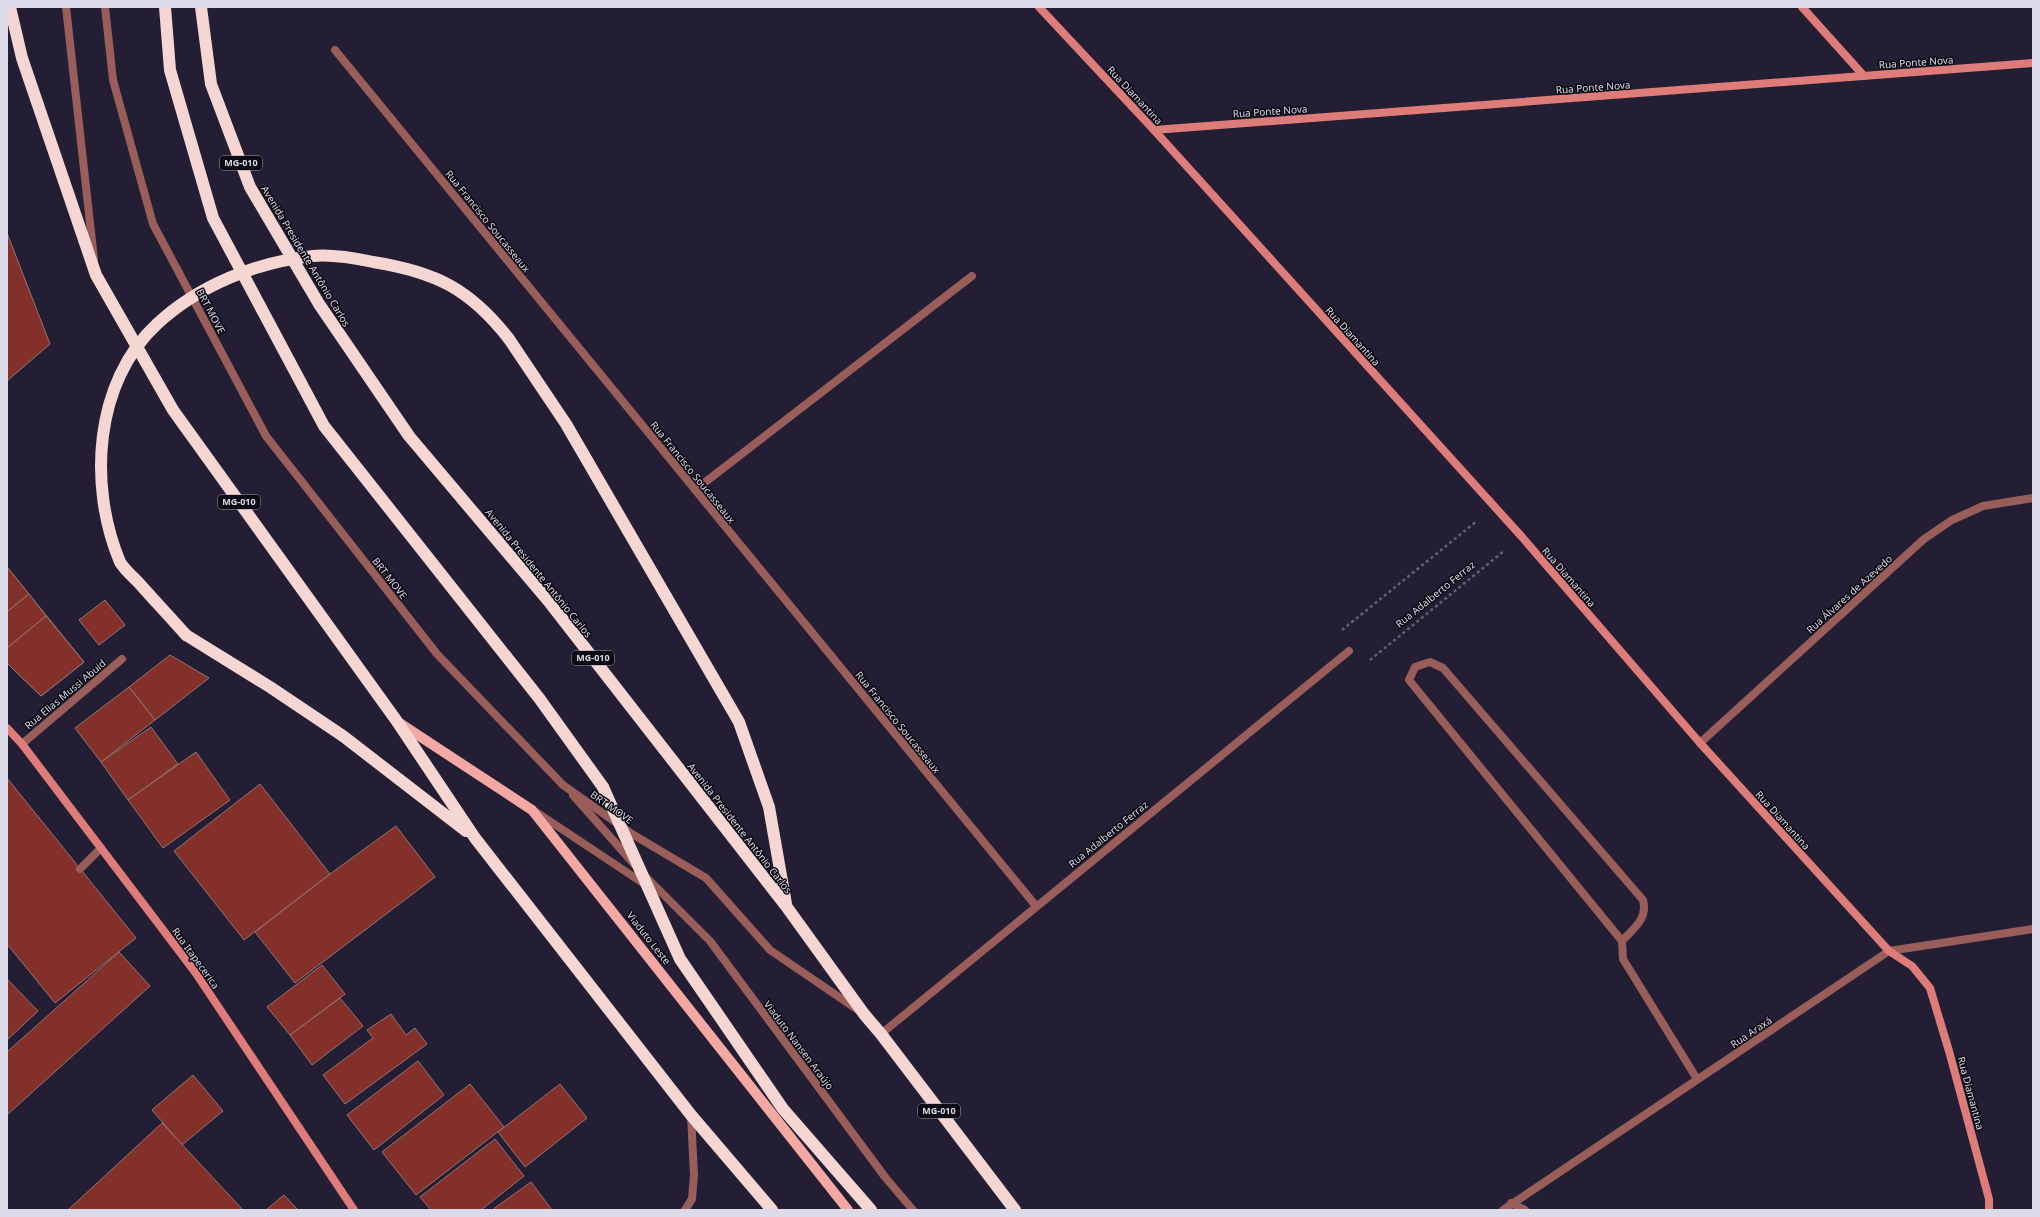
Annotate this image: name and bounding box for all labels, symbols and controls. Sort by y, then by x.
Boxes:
street label: Rua Ponte Nova [1878,52,1954,72]
street label: Rua Diamantina [1104,63,1166,127]
street label: Rua Ponte Nova [1555,77,1631,97]
street label: Rua Ponte Nova [1232,101,1308,121]
road number: MG-010 [220,156,262,170]
street label: Rua Francisco Soucasseaux [442,167,534,276]
street label: Avenida Presidente Antônio Carlos [258,183,354,329]
street label: BRT MOVE [193,286,229,336]
street label: Rua Diamantina [1323,303,1383,369]
street label: Rua Francisco Soucasseaux [647,418,739,527]
road number: MG-010 [218,495,260,509]
street label: Avenida Presidente Antônio Carlos [483,506,596,641]
street label: Rua Diamantina [1539,544,1599,610]
street label: Rua Álvares de Azevedo [1803,552,1895,636]
street label: BRT MOVE [369,554,411,602]
street label: Rua Adalberto Ferraz [1392,557,1478,631]
road number: MG-010 [572,651,614,665]
street label: Rua Elias Mussi Abuid [22,656,108,732]
street label: Rua Francisco Soucasseaux [852,668,944,777]
street label: Avenida Presidente Antônio Carlos [685,760,796,896]
street label: BRT MOVE [588,787,636,827]
street label: Rua Diamantina [1753,787,1813,853]
street label: Rua Adalberto Ferraz [1065,797,1151,871]
street label: Viaduto Leste [624,909,674,968]
street label: Rua Itapecerica [169,925,223,991]
street label: Viaduto Nansen Araújo [761,998,837,1092]
street label: Rua Araxá [1727,1013,1775,1051]
street label: Rua Diamantina [1955,1055,1987,1131]
road number: MG-010 [918,1104,960,1118]

